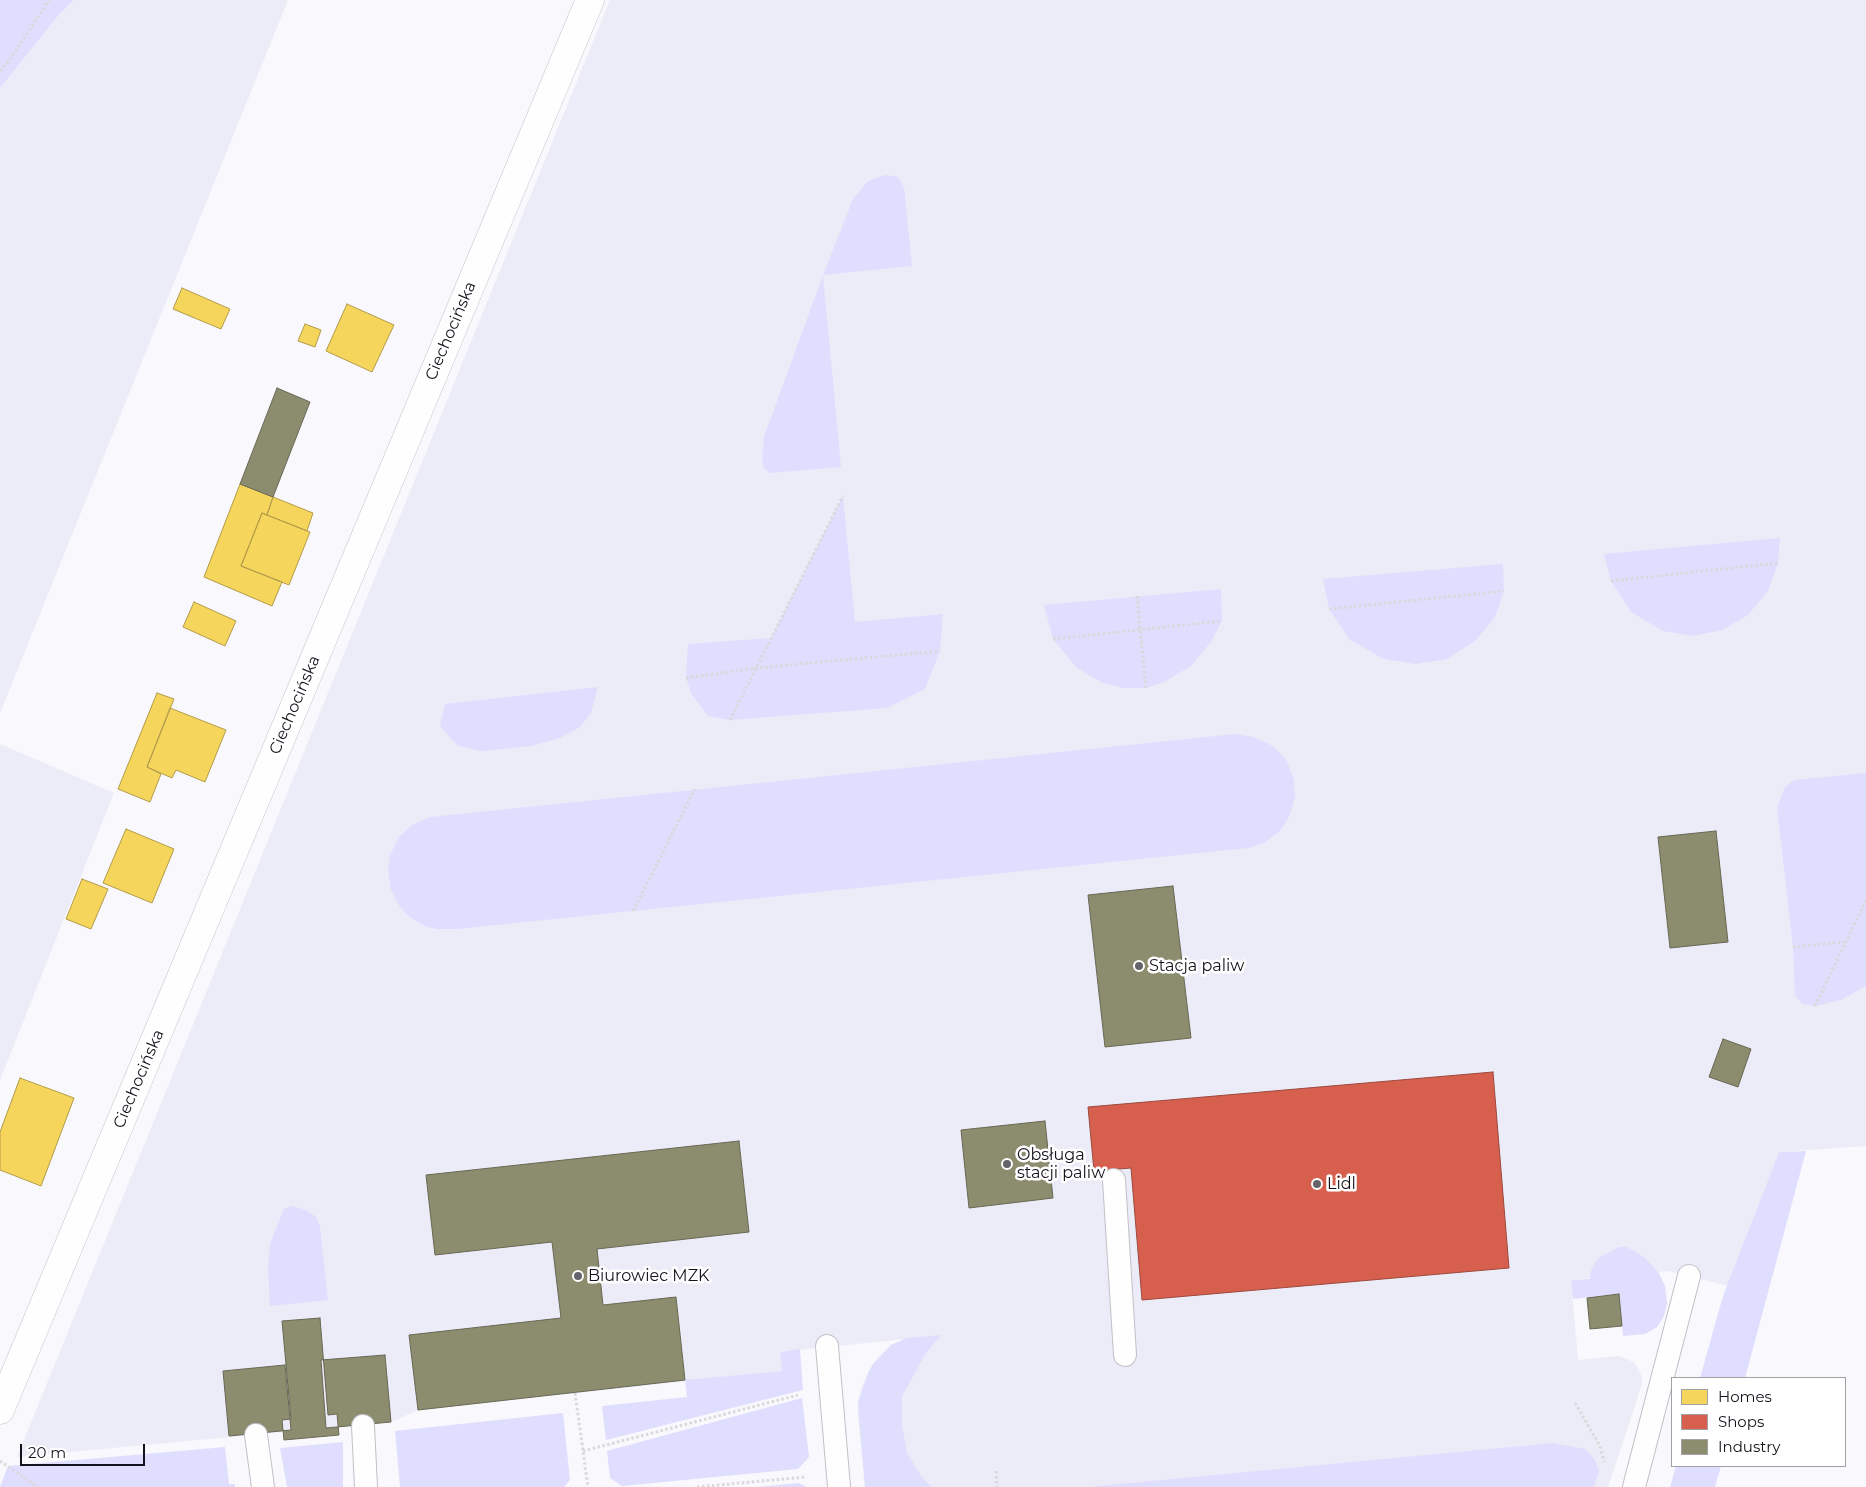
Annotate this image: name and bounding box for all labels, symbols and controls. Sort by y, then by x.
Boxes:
street label: Ciechocińska [422,279,480,383]
street label: Ciechocińska [266,653,324,757]
place label: Stacja paliw [1149,956,1244,976]
marker: Stacja paliw [1133,960,1145,972]
street label: Ciechocińska [110,1027,168,1131]
place label: Obsługa stacji paliw [1017,1145,1105,1183]
marker: Obsługa stacji paliw [1001,1158,1013,1170]
place label: Lidl [1327,1174,1356,1194]
marker: Lidl [1311,1178,1323,1190]
place label: Biurowiec MZK [588,1266,709,1286]
marker: Biurowiec MZK [572,1270,584,1282]
legend [1671,1377,1846,1467]
text: Homes [1718,1387,1772,1406]
text: Shops [1718,1412,1764,1431]
scale bar [22,1434,148,1466]
text: Industry [1718,1437,1780,1456]
text: 20 m [28,1443,66,1462]

